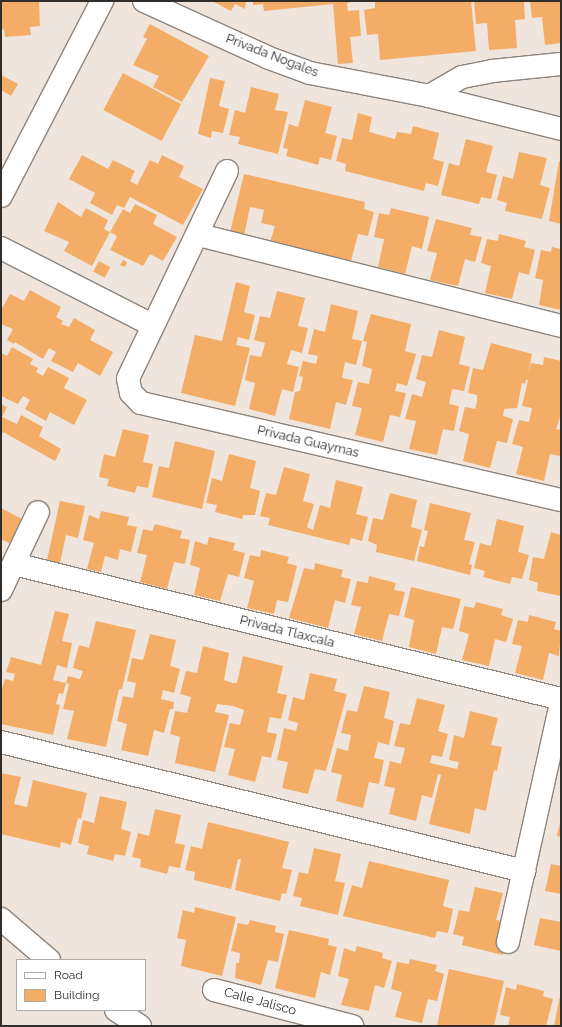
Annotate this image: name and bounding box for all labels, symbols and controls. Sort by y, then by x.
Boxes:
street label: Privada Nogales [223,31,321,81]
street label: Privada Guaymas [256,423,360,461]
street label: Privada Tlaxcala [238,613,336,651]
legend [16,959,146,1011]
text: Road [54,968,83,982]
street label: Calle Jalisco [222,985,298,1019]
text: Building [54,988,100,1002]

